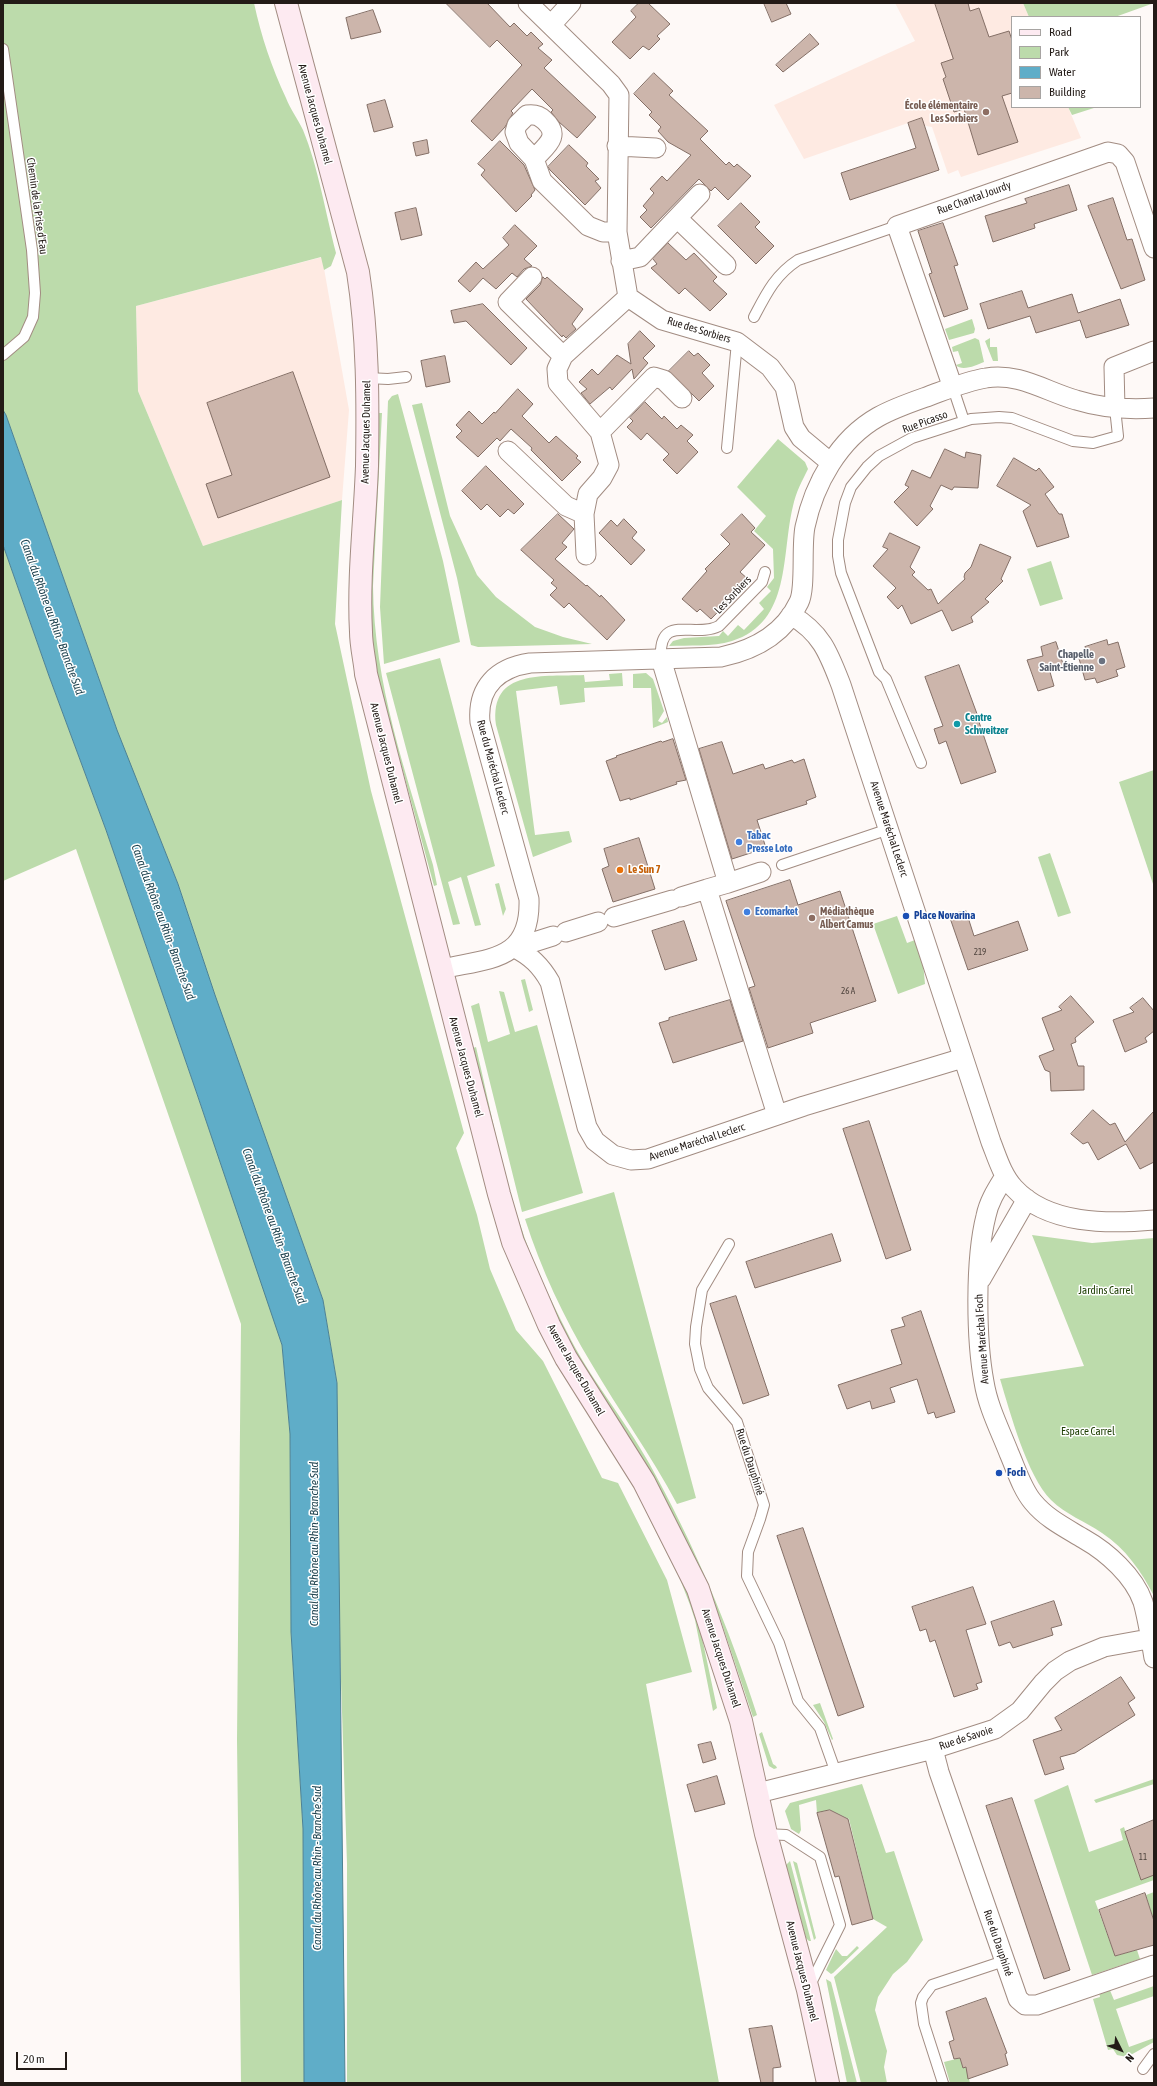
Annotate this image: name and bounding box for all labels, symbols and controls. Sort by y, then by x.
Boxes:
legend [1011,16,1141,108]
text: Road [1049,25,1072,39]
text: Park [1049,45,1069,59]
street label: Avenue Jacques Duhamel [295,62,335,166]
text: Water [1049,65,1075,79]
text: Building [1049,85,1086,99]
place label: École élémentaire Les Sorbiers [905,99,978,125]
marker: École élémentaire Les Sorbiers [981,107,991,117]
street label: Chemin de la Prise d'Eau [24,157,50,255]
street label: Rue Chantal Jourdy [935,179,1013,217]
street label: Rue des Sorbiers [666,314,732,346]
street label: Avenue Jacques Duhamel [358,380,374,484]
street label: Rue Picasso [901,408,949,436]
water label: Canal du Rhône au Rhin - Branche Sud [17,537,87,697]
street label: Les Sorbiers [712,573,754,617]
place label: Chapelle Saint-Étienne [1039,648,1094,674]
marker: Chapelle Saint-Étienne [1097,656,1107,666]
street label: Avenue Jacques Duhamel [367,701,405,805]
place label: Centre Schweitzer [965,711,1008,737]
street label: Rue du Maréchal Leclerc [474,718,512,816]
marker: Centre Schweitzer [952,719,962,729]
street label: Avenue Maréchal Leclerc [867,779,911,879]
place label: Tabac Presse Loto [747,829,793,855]
marker: Tabac Presse Loto [734,837,744,847]
water label: Canal du Rhône au Rhin - Branche Sud [128,842,198,1002]
place label: Le Sun 7 [628,863,661,877]
marker: Le Sun 7 [615,865,625,875]
place label: Ecomarket [755,905,798,919]
place label: Médiathèque Albert Camus [820,905,874,931]
marker: Ecomarket [742,907,752,917]
place label: Place Novarina [914,909,975,923]
marker: Place Novarina [901,911,911,921]
marker: Médiathèque Albert Camus [807,913,817,923]
house number: 219 [974,947,986,957]
house number: 26 A [841,986,855,996]
street label: Avenue Jacques Duhamel [446,1015,486,1119]
street label: Avenue Maréchal Leclerc [647,1120,747,1164]
water label: Canal du Rhône au Rhin - Branche Sud [239,1146,309,1306]
park label: Jardins Carrel [1079,1284,1133,1298]
street label: Avenue Maréchal Foch [972,1293,992,1385]
street label: Avenue Jacques Duhamel [544,1322,608,1418]
park label: Espace Carrel [1061,1425,1115,1439]
street label: Rue du Dauphiné [733,1427,767,1497]
water label: Canal du Rhône au Rhin - Branche Sud [307,1462,321,1626]
place label: Foch [1007,1466,1026,1480]
marker: Foch [994,1468,1004,1478]
street label: Avenue Jacques Duhamel [699,1607,743,1709]
street label: Rue de Savoie [937,1723,995,1753]
water label: Canal du Rhône au Rhin - Branche Sud [310,1786,324,1950]
house number: 11 [1139,1852,1147,1862]
street label: Rue du Dauphiné [980,1908,1016,1978]
street label: Avenue Jacques Duhamel [783,1919,821,2023]
north arrow [1101,2030,1141,2070]
scale bar [18,2044,69,2070]
text: 20 m [23,2052,45,2066]
text: N [1123,2052,1137,2064]

